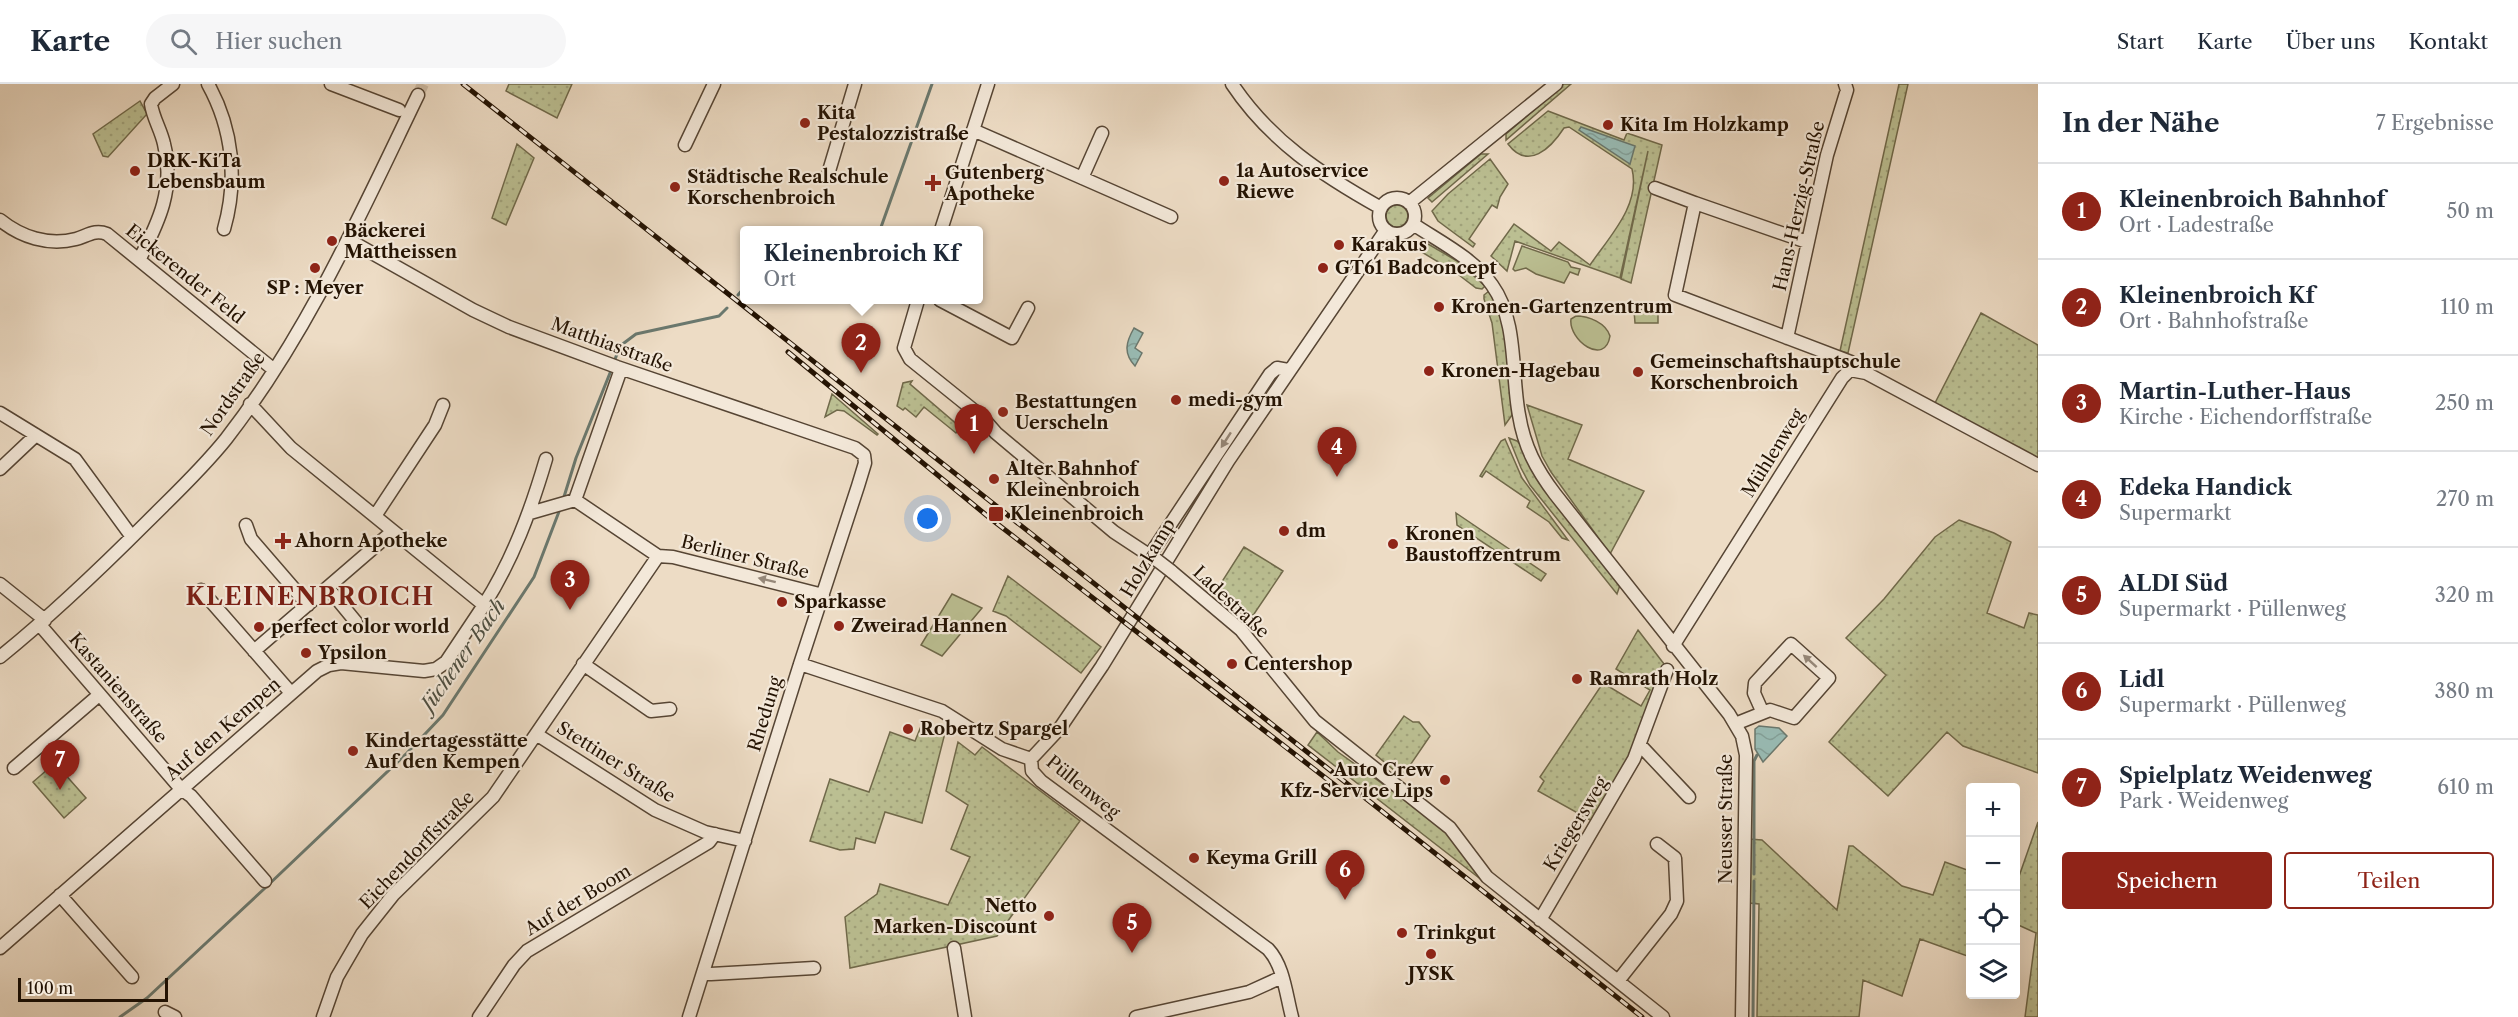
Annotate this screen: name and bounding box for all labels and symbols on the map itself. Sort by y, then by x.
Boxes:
place label: Kita Pestalozzistraße [817,102,969,145]
place label: Kita Im Holzkamp [1620,114,1789,136]
marker: Kita Pestalozzistraße [798,116,812,130]
marker: Kita Im Holzkamp [1601,118,1615,132]
street label: Hans-Herzig-Straße [1769,119,1829,293]
place label: DRK-KiTa Lebensbaum [147,150,265,193]
place label: 1a Autoservice Riewe [1236,160,1369,203]
place label: Gutenberg Apotheke [944,162,1045,205]
marker: DRK-KiTa Lebensbaum [128,164,142,178]
place label: Städtische Realschule Korschenbroich [687,166,889,209]
marker: 1a Autoservice Riewe [1217,174,1231,188]
marker: Gutenberg Apotheke [926,176,940,190]
marker: Städtische Realschule Korschenbroich [668,180,682,194]
street label: Eickerender Feld [121,219,249,329]
place label: Bäckerei Mattheissen [344,220,458,263]
marker: Bäckerei Mattheissen [325,234,339,248]
place label: Karakus [1351,234,1427,256]
marker: Karakus [1332,238,1346,252]
place label: GT61 Badconcept [1335,257,1498,279]
marker: SP : Meyer [308,261,322,275]
marker: GT61 Badconcept [1316,261,1330,275]
place label: SP : Meyer [266,277,364,299]
place label: Kronen-Gartenzentrum [1451,296,1673,318]
marker: Kronen-Gartenzentrum [1432,300,1446,314]
street label: Matthiasstraße [548,313,676,377]
pin: 2 [842,324,880,373]
street label: Nordstraße [196,348,270,440]
place label: Gemeinschaftshauptschule Korschenbroich [1650,351,1901,394]
place label: Kronen-Hagebau [1441,360,1601,382]
marker: Kronen-Hagebau [1422,364,1436,378]
marker: Gemeinschaftshauptschule Korschenbroich [1631,365,1645,379]
place label: medi-gym [1188,389,1283,411]
place label: Bestattungen Uerscheln [1015,391,1138,434]
marker: medi-gym [1169,393,1183,407]
pin: 1 [954,404,994,454]
street label: Mühlenweg [1737,404,1809,501]
marker: Bestattungen Uerscheln [996,405,1010,419]
pin: 4 [1318,428,1356,477]
one-way arrow [1220,432,1231,449]
place label: Alter Bahnhof Kleinenbroich [1005,458,1140,501]
marker: Alter Bahnhof Kleinenbroich [987,472,1001,486]
place label: Kleinenbroich [1010,503,1144,525]
your location [913,504,942,533]
marker: Kleinenbroich [987,505,1005,523]
street label: Holzkamp [1116,515,1180,601]
place label: dm [1296,520,1326,542]
place label: Kronen Baustoffzentrum [1405,523,1561,566]
marker: dm [1277,524,1291,538]
place label: Ahorn Apotheke [294,530,448,552]
street label: Berliner Straße [679,530,811,584]
marker: Ahorn Apotheke [276,534,290,548]
marker: Kronen Baustoffzentrum [1386,537,1400,551]
pin: 3 [550,560,590,610]
street label: Ladestraße [1188,561,1274,643]
one-way arrow [758,575,776,585]
district label: KLEINENBROICH [185,582,435,611]
place label: Sparkasse [794,591,887,613]
water label: Jüchener Bach [412,594,510,721]
marker: Sparkasse [775,595,789,609]
place label: Zweirad Hannen [851,615,1008,637]
place label: perfect color world [271,616,449,638]
marker: Zweirad Hannen [832,619,846,633]
marker: perfect color world [252,620,266,634]
street label: Kastanienstraße [64,628,172,748]
place label: Ypsilon [317,642,387,664]
marker: Ypsilon [299,646,313,660]
place label: Centershop [1244,653,1353,675]
one-way arrow [1802,654,1817,668]
marker: Centershop [1225,657,1239,671]
place label: Ramrath Holz [1589,668,1718,690]
marker: Ramrath Holz [1570,672,1584,686]
street label: Auf den Kempen [160,673,285,786]
street label: Rhedung [743,673,787,754]
street label: Stettiner Straße [553,717,679,807]
place label: Robertz Spargel [920,718,1068,740]
marker: Robertz Spargel [901,722,915,736]
place label: Kindertagesstätte Auf den Kempen [364,730,528,773]
pin: 7 [40,740,80,790]
marker: Kindertagesstätte Auf den Kempen [346,744,360,758]
street label: Püllenweg [1042,751,1125,824]
street label: Neusser Straße [1715,754,1737,884]
place label: Auto Crew Kfz-Service Lips [1280,759,1434,802]
marker: Auto Crew Kfz-Service Lips [1438,773,1452,787]
street label: Kriegersweg [1539,773,1613,875]
street label: Eichendorffstraße [355,786,479,914]
place label: Keyma Grill [1206,847,1317,869]
pin: 6 [1326,850,1364,900]
marker: Keyma Grill [1187,851,1201,865]
street label: Auf der Boom [520,860,635,941]
place label: Netto Marken-Discount [873,895,1038,938]
pin: 5 [1112,904,1152,953]
marker: Netto Marken-Discount [1042,909,1056,923]
place label: Trinkgut [1414,922,1497,944]
marker: Trinkgut [1395,926,1409,940]
marker: JYSK [1424,947,1438,961]
place label: JYSK [1405,963,1455,985]
scale bar [18,975,168,1002]

